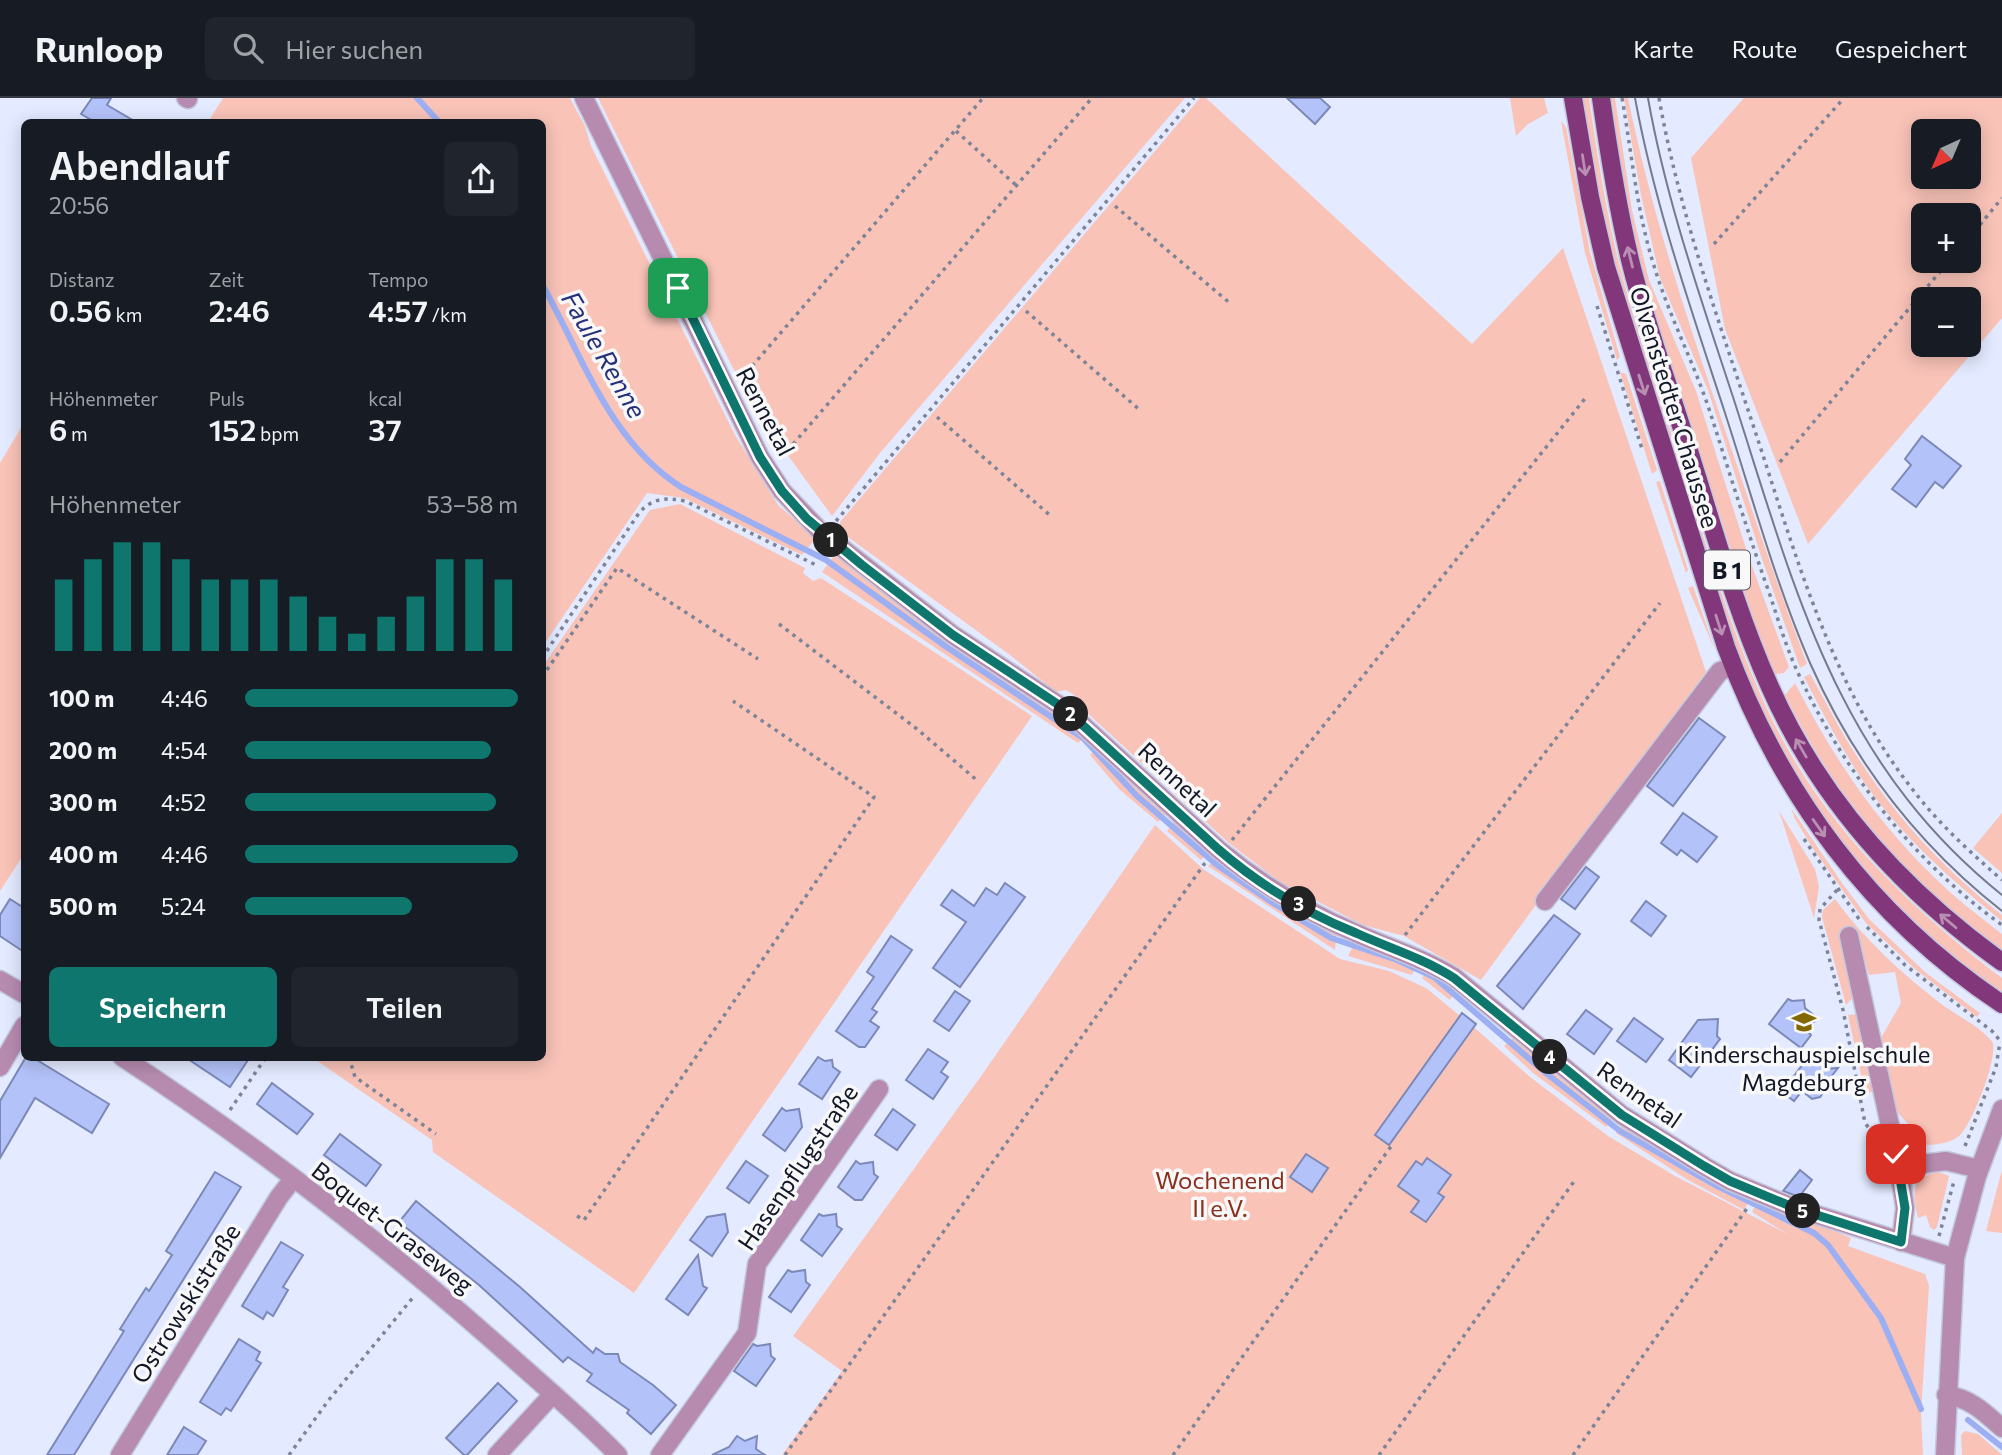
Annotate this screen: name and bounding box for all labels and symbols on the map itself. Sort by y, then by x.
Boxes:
north arrow [1911,119,1981,189]
one-way arrow [1578,153,1591,176]
one-way arrow [1622,246,1636,269]
pin [648,258,708,318]
street label: Olvenstedter Chaussee [1624,283,1726,531]
water label: Faule Renne [556,285,654,423]
street label: Rennetal [731,362,801,460]
one-way arrow [1636,374,1649,396]
pin: 1 [814,522,848,558]
road number: B 1 [1704,550,1750,590]
one-way arrow [1713,614,1726,636]
pin: 2 [1054,696,1088,732]
street label: Rennetal [1133,736,1223,822]
one-way arrow [1794,739,1808,759]
one-way arrow [1812,818,1826,837]
pin: 3 [1282,886,1316,922]
one-way arrow [1939,913,1957,928]
school or university icon: Kinderschauspielschule Magdeburg [1790,1008,1818,1036]
place label: Kinderschauspielschule Magdeburg [1678,1039,1930,1096]
pin: 4 [1532,1040,1568,1074]
street label: Rennetal [1592,1054,1688,1134]
street label: Hasenpflugstraße [731,1079,863,1255]
pin [1866,1124,1926,1184]
street label: Boquet-Graseweg [306,1155,480,1299]
park label: Wochenend II e.V. [1155,1165,1285,1222]
pin: 5 [1786,1194,1820,1228]
street label: Ostrowskistraße [124,1218,246,1388]

